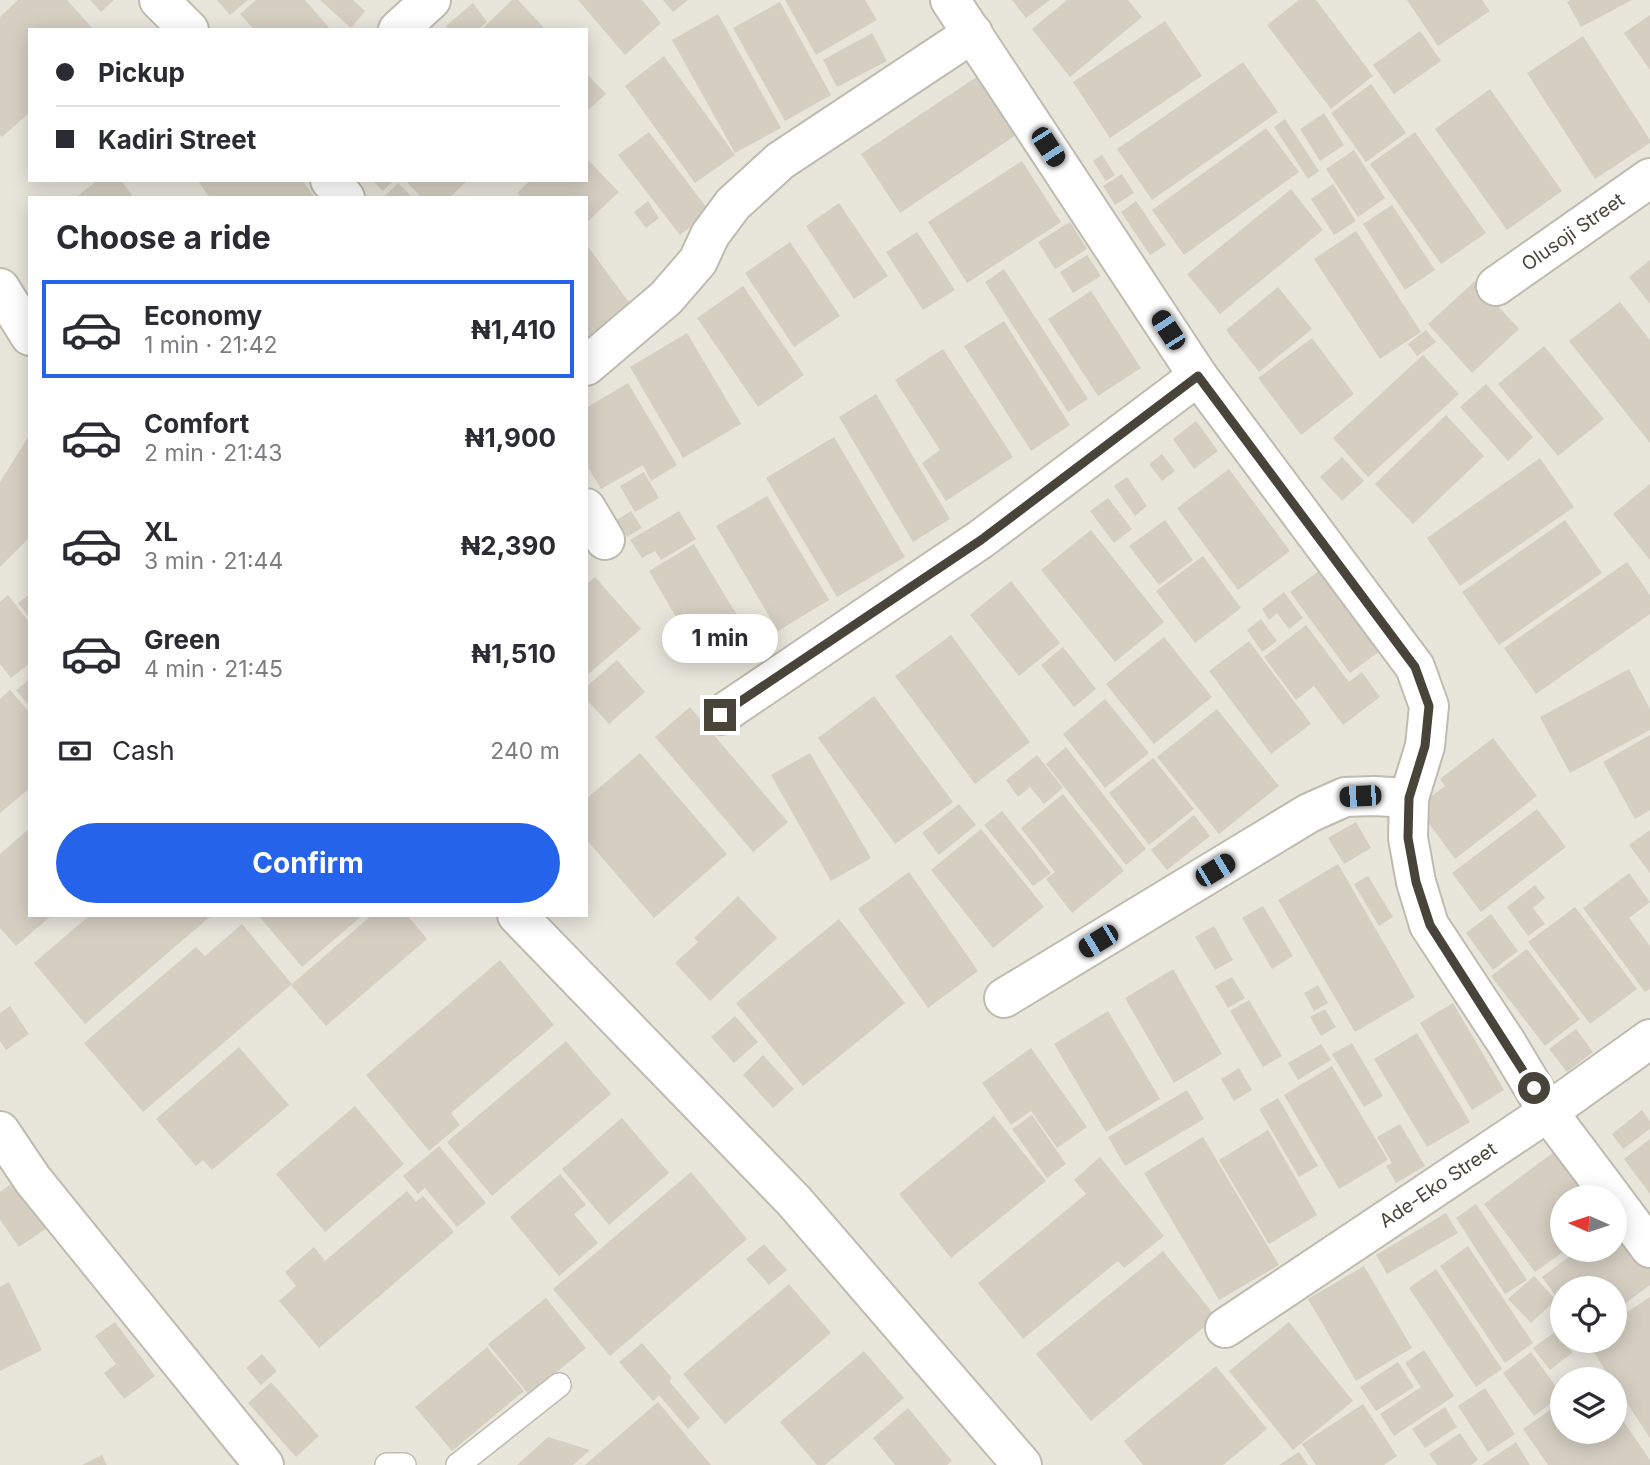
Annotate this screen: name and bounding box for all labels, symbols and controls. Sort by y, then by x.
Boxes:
text: Pickup [98,57,185,88]
text: Kadiri Street [98,124,256,155]
car [1028,124,1069,170]
street label: Olusoji Street [1517,188,1629,276]
text: Choose a ride [56,218,271,257]
icon: car [60,298,123,361]
text: Economy [144,300,262,331]
car [1148,307,1189,353]
text: ₦1,410 [471,314,556,345]
text: 1 min · 21:42 [144,331,278,359]
icon: car [60,406,123,469]
text: Comfort [144,408,249,439]
text: ₦1,900 [465,422,556,453]
text: 2 min · 21:43 [144,439,282,467]
icon: car [60,514,123,577]
text: XL [144,516,178,547]
text: ₦2,390 [461,530,556,561]
text: 3 min · 21:44 [144,547,283,575]
callout: 1 min [662,614,778,662]
icon: car [60,622,123,685]
text: Green [144,624,221,655]
text: 1 min [692,624,748,652]
text: ₦1,510 [471,638,556,669]
text: 4 min · 21:45 [144,655,283,683]
route end [704,699,736,731]
icon: cash [56,732,94,770]
text: Cash [112,735,175,766]
text: 240 m [490,737,560,765]
car [1339,784,1382,808]
button: Confirm [56,823,560,903]
car [1192,850,1239,890]
car [1075,921,1122,961]
route start [1518,1072,1550,1104]
street label: Ade-Eko Street [1375,1137,1501,1233]
north arrow [1550,1185,1628,1262]
map controls [1550,1185,1627,1444]
button: locate [1550,1276,1627,1353]
button: layers [1550,1367,1627,1444]

